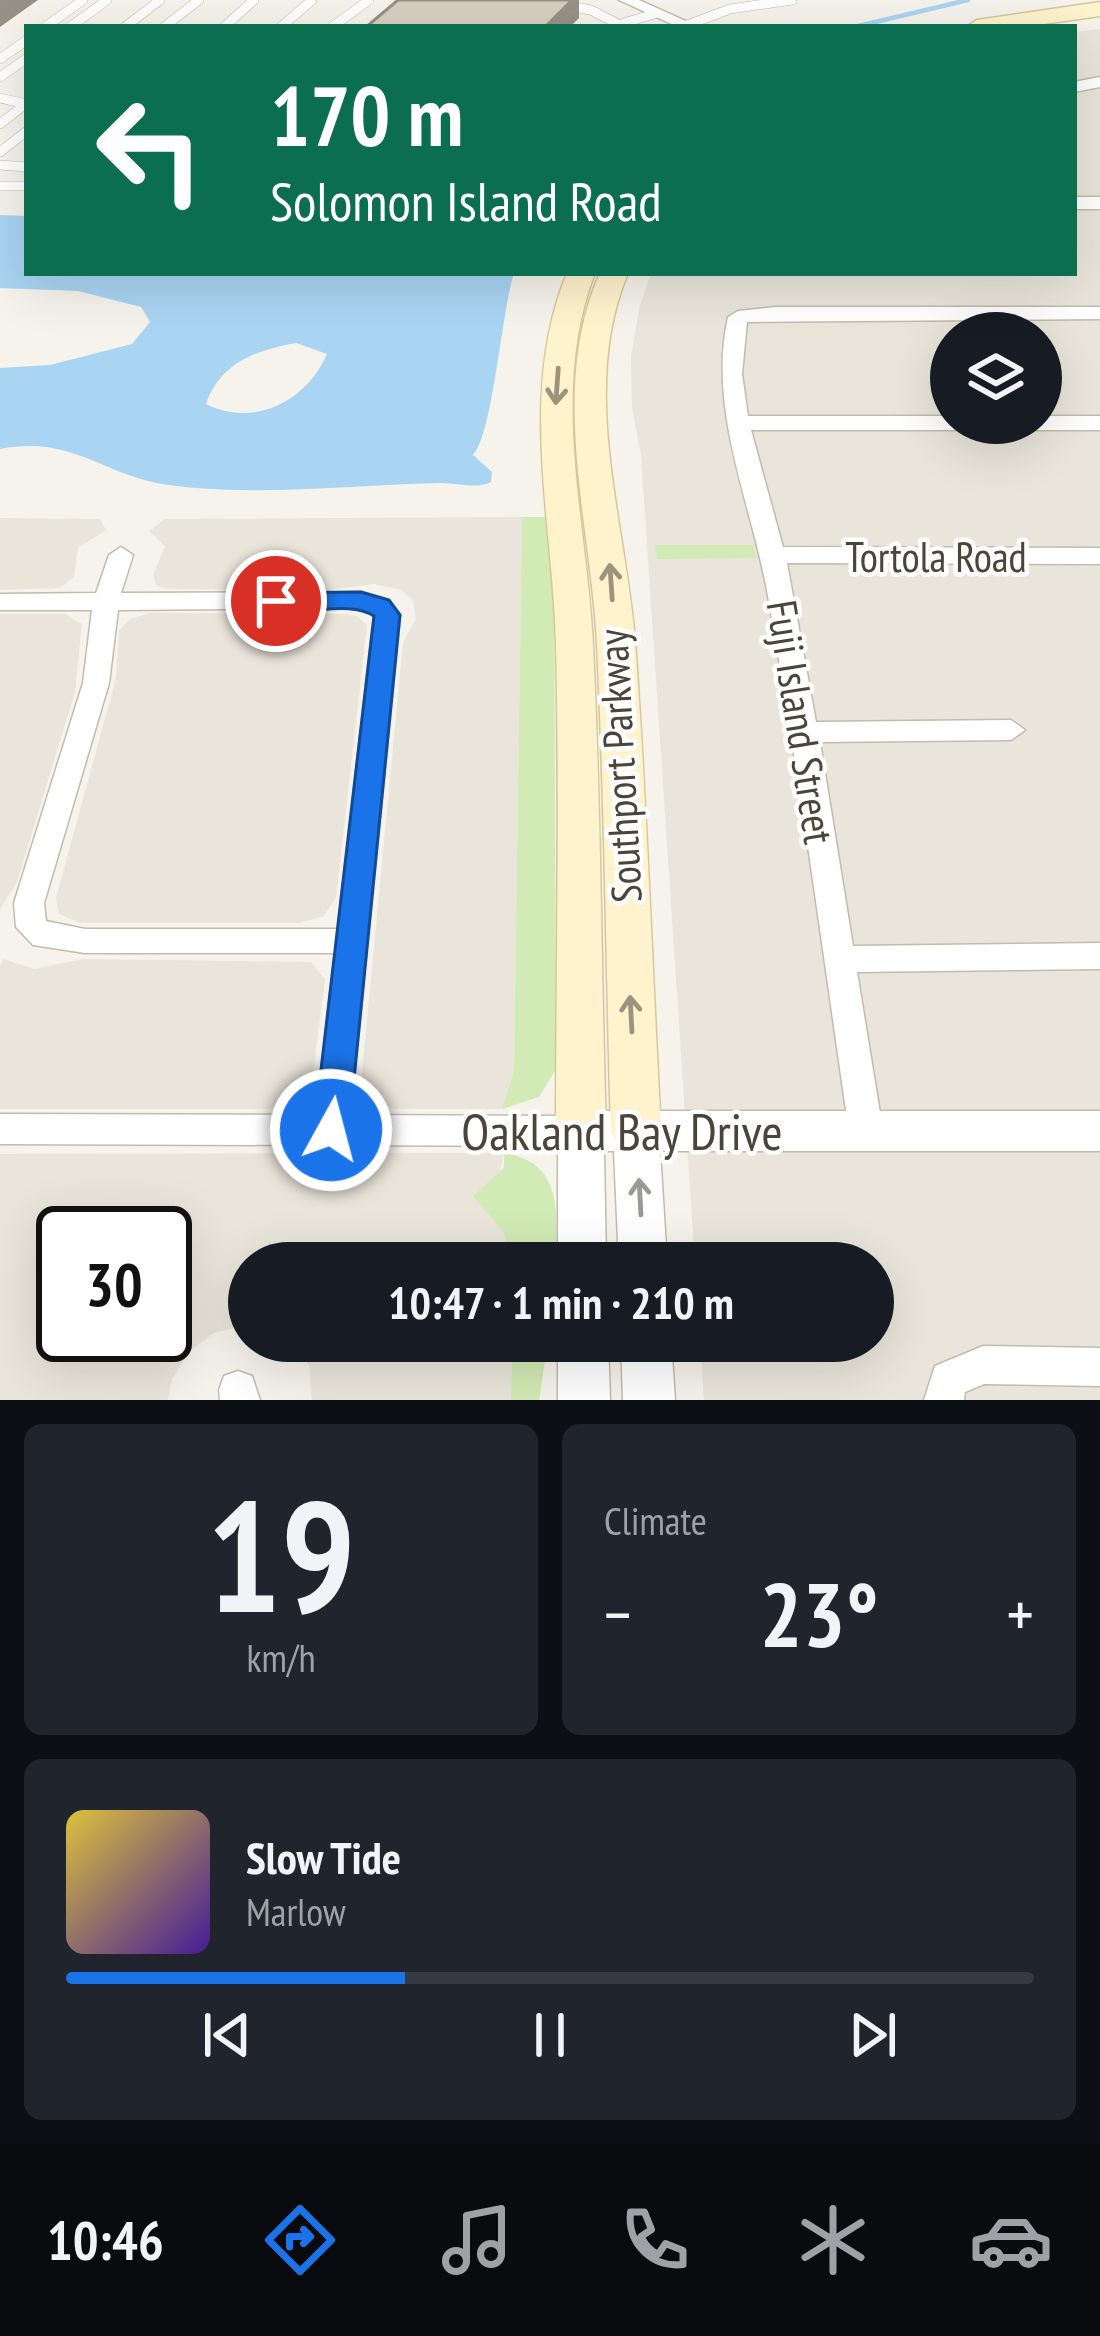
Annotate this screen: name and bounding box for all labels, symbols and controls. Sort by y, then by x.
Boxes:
text: 170 m [270,60,463,169]
icon: left [72,72,228,228]
text: Solomon Island Road [270,166,662,236]
map controls [930,312,1062,444]
button: layers [930,312,1062,444]
one-way arrow [545,366,568,405]
street label: Tortola Road [845,529,1027,584]
pin [225,550,327,652]
one-way arrow [599,563,622,602]
icon: arrive [243,568,309,634]
street label: Fuji Island Street [755,596,847,848]
street label: Southport Parkway [584,628,654,904]
one-way arrow [619,995,642,1034]
position arrow [268,1067,394,1193]
street label: Oakland Bay Drive [461,1098,783,1164]
one-way arrow [628,1178,651,1217]
speed limit sign: 30 [36,1206,192,1362]
text: 10:47 · 1 min · 210 m [388,1273,734,1331]
text: 19 [206,1453,356,1655]
text: Climate [604,1495,707,1546]
text: 23° [760,1555,878,1672]
text: − [604,1571,631,1656]
text: + [1007,1571,1034,1656]
text: km/h [246,1632,316,1683]
text: Slow Tide [246,1828,401,1886]
text: Marlow [246,1886,346,1937]
icon: previous [194,2002,260,2068]
icon: pause [517,2002,583,2068]
icon: next [840,2002,906,2068]
icon: directions [258,2198,342,2282]
icon: music [435,2198,519,2282]
icon: phone [613,2198,697,2282]
icon: climate [791,2198,875,2282]
icon: car [969,2198,1053,2282]
text: 10:46 [47,2205,164,2275]

